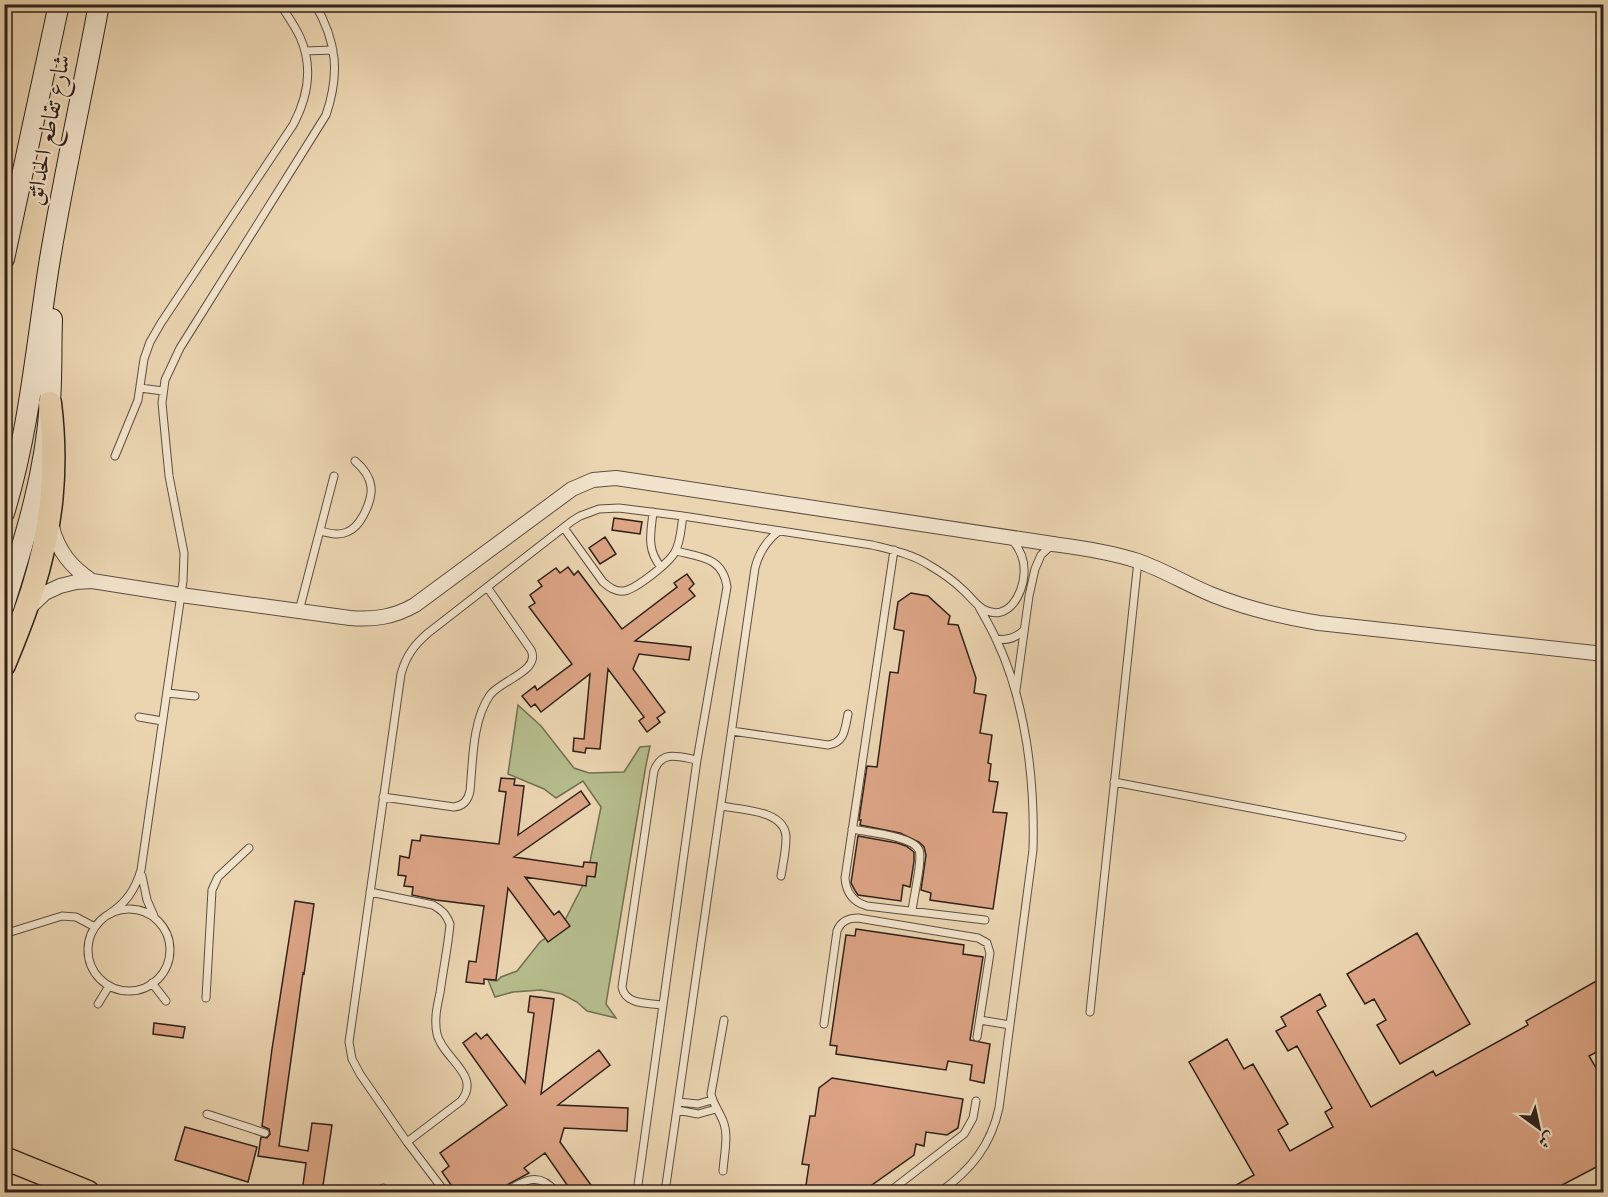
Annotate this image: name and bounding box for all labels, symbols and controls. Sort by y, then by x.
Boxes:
street label: شارع تقاطع الحدائق [19,52,84,209]
north arrow [1509,1098,1569,1158]
text: ش [1534,1126,1558,1152]

